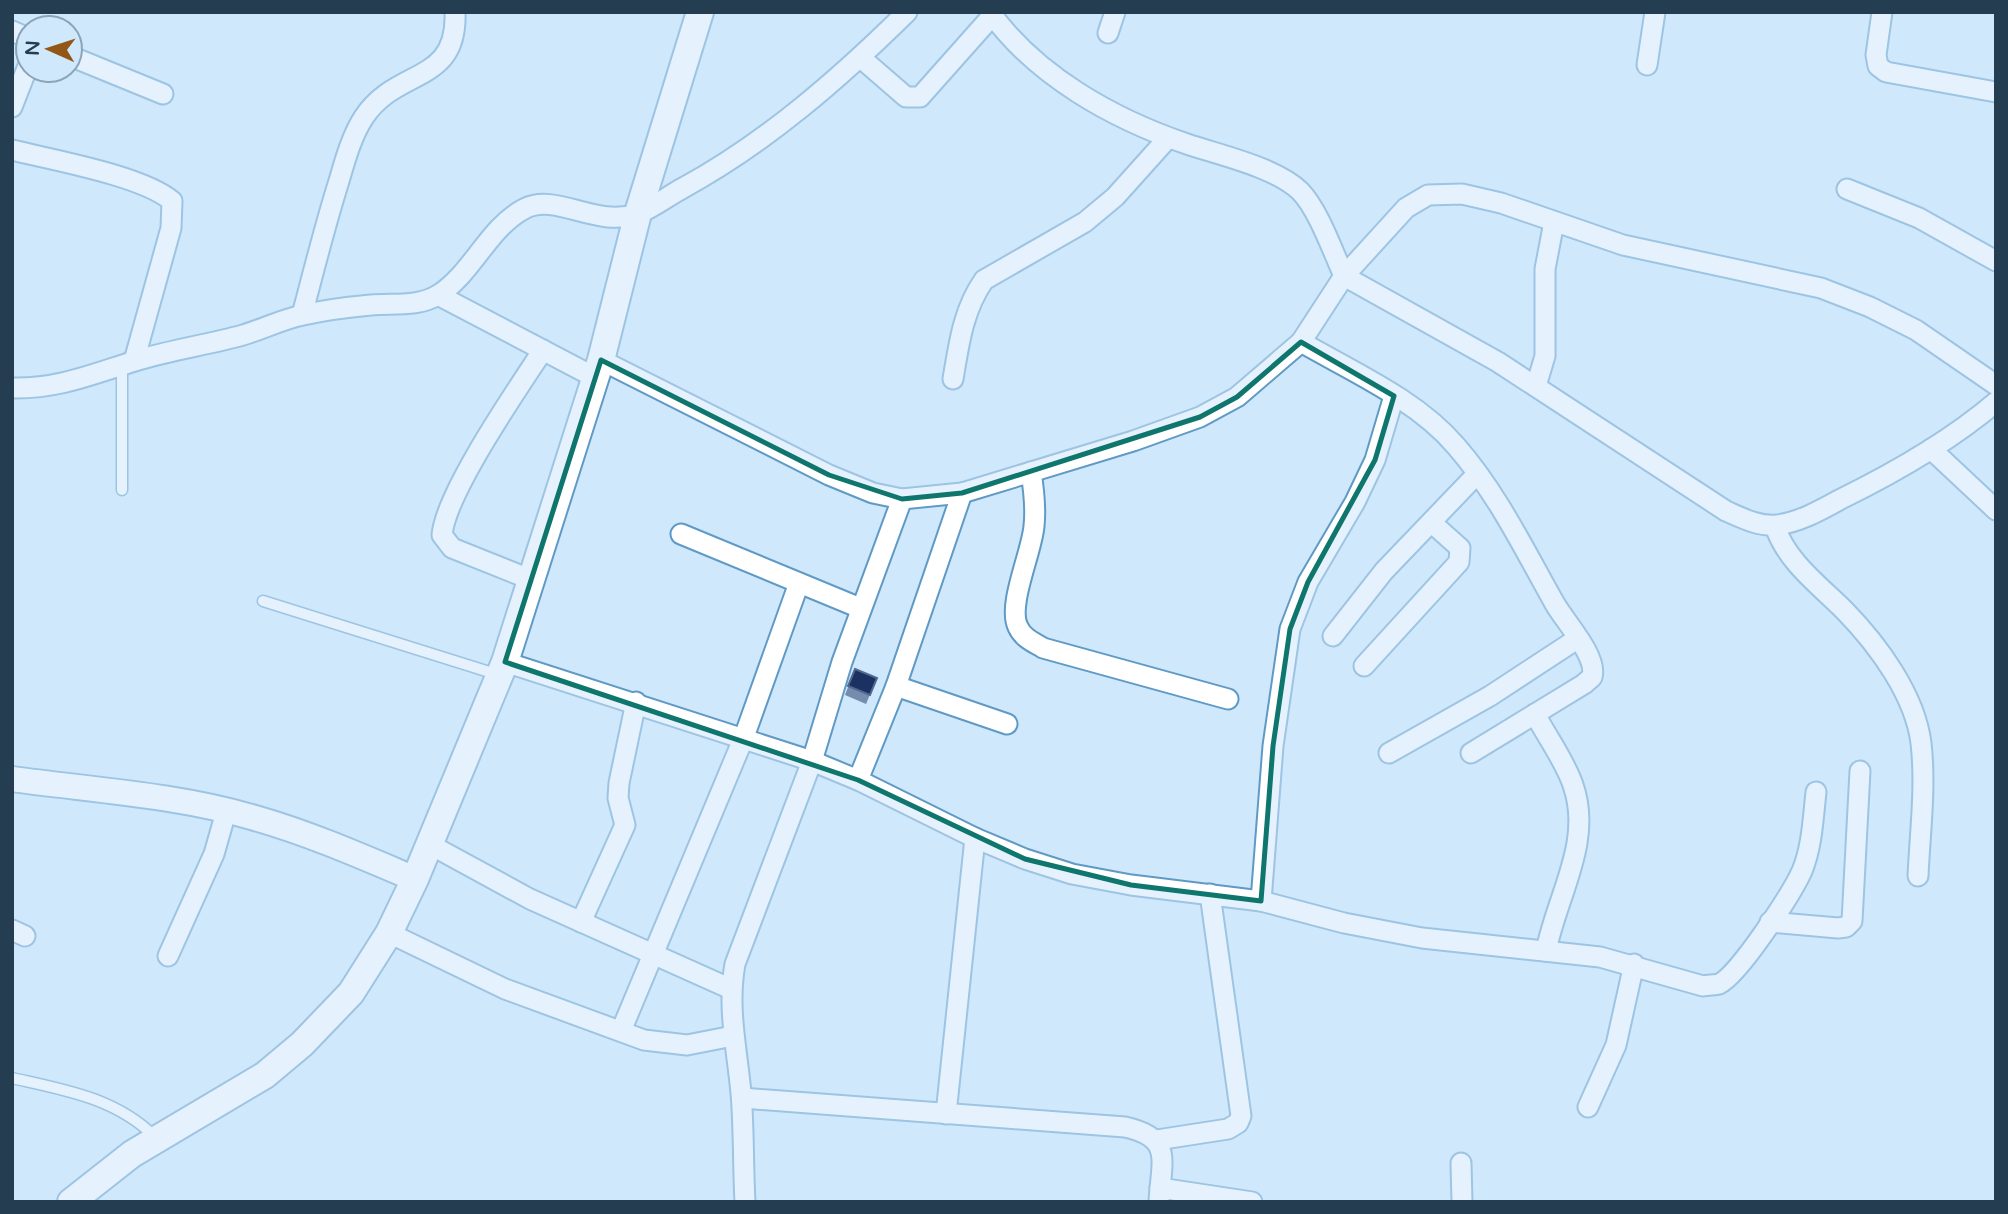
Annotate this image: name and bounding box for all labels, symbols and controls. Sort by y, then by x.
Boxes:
north arrow [14,14,84,84]
text: N [22,40,44,56]

